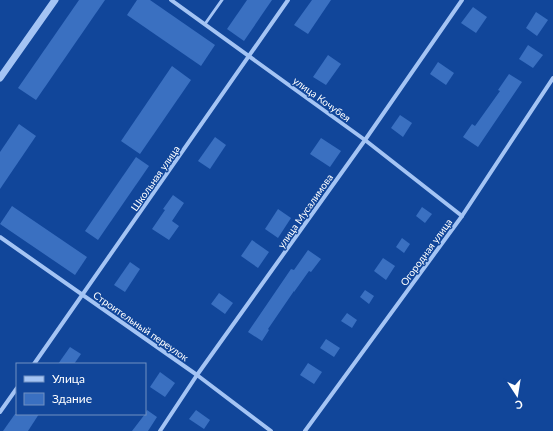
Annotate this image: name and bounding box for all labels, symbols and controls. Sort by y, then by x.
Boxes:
street label: улица Кочубея [291,74,353,124]
street label: Школьная улица [128,143,182,213]
street label: улица Мусалимова [275,171,335,251]
street label: Огородная улица [398,216,454,288]
street label: Строительный переулок [91,289,192,364]
legend [16,363,146,415]
text: Улица [52,371,85,386]
north arrow [497,375,537,415]
text: Здание [52,391,92,406]
text: С [514,398,524,413]

